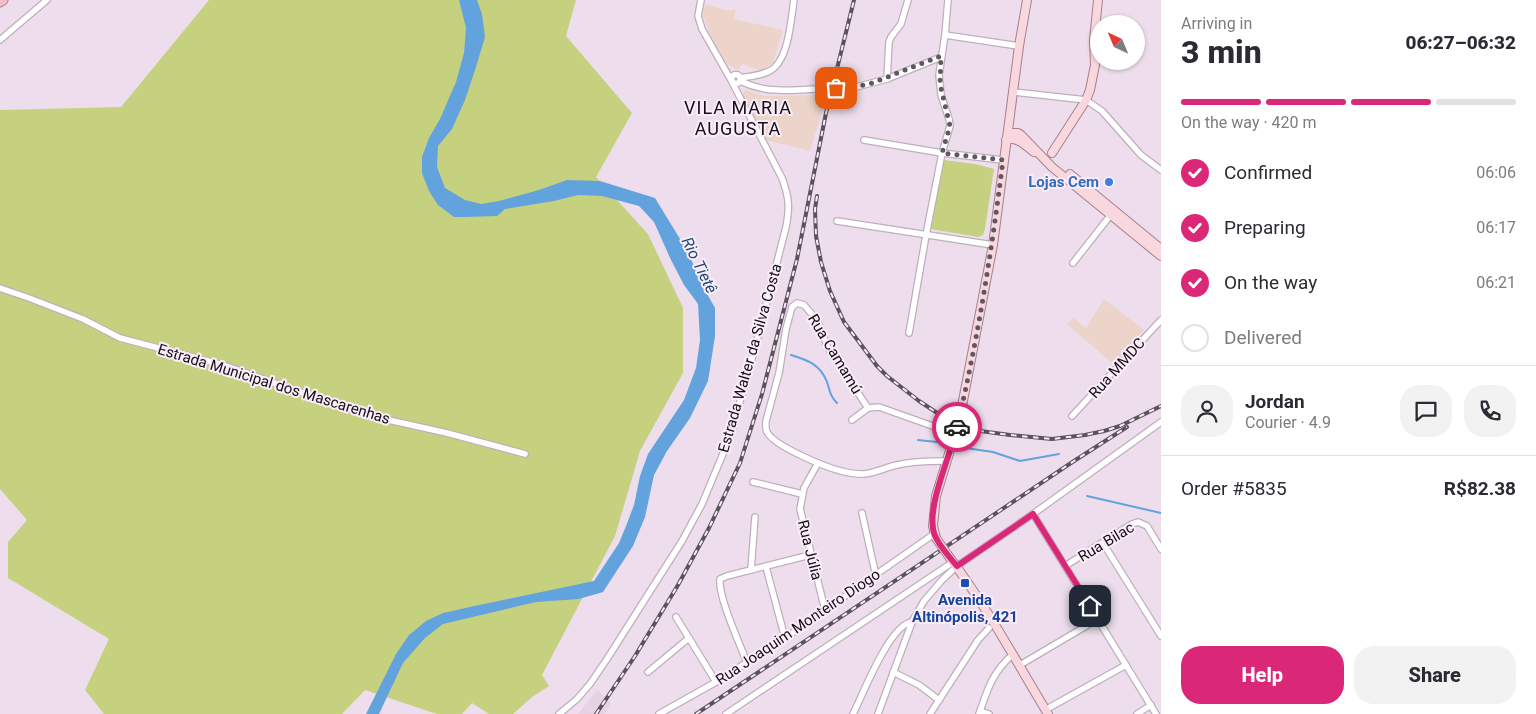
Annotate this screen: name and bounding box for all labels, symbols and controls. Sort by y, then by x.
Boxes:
text: Arriving in [1181,14,1252,33]
north arrow [1090,15,1145,70]
map controls [1090,15,1145,70]
text: 06:27–06:32 [1405,31,1516,54]
text: 3 min [1181,33,1262,71]
pin [815,67,857,109]
icon: bag [822,74,850,102]
district label: VILA MARIA AUGUSTA [684,97,792,139]
text: On the way · 420 m [1181,113,1317,132]
icon: check [1181,159,1209,187]
text: Confirmed [1224,161,1312,184]
text: 06:06 [1476,163,1516,182]
place label: Lojas Cem [1028,173,1099,191]
marker: Lojas Cem [1103,176,1115,188]
icon: check [1181,214,1209,242]
text: Preparing [1224,216,1306,239]
text: 06:17 [1476,218,1516,237]
water label: Rio Tietê [678,234,721,297]
street label: Estrada Walter da Silva Costa [714,261,786,455]
icon: check [1181,269,1209,297]
text: On the way [1224,271,1317,294]
text: 06:21 [1476,273,1516,292]
street label: Rua Camamú [804,311,866,397]
text: Delivered [1224,326,1302,349]
street label: Rua MMDC [1085,334,1149,402]
street label: Estrada Municipal dos Mascarenhas [156,340,392,428]
button: person [1181,385,1233,437]
button: chat [1400,385,1452,437]
button: phone [1464,385,1516,437]
text: Jordan [1245,390,1305,413]
courier [932,402,982,452]
icon: car [943,413,971,441]
text: Courier · 4.9 [1245,413,1331,432]
text: Order #5835 [1181,477,1287,500]
text: R$82.38 [1444,477,1516,500]
street label: Rua Júlia [794,518,826,582]
street label: Rua Bilac [1075,518,1137,566]
street label: Rua Joaquim Monteiro Diogo [712,565,884,689]
marker: Avenida Altinópolis, 421 [959,577,971,589]
pin [1069,585,1111,627]
place label: Avenida Altinópolis, 421 [912,591,1018,626]
icon: home [1076,592,1104,620]
button: Help [1181,646,1344,704]
button: Share [1354,646,1516,704]

